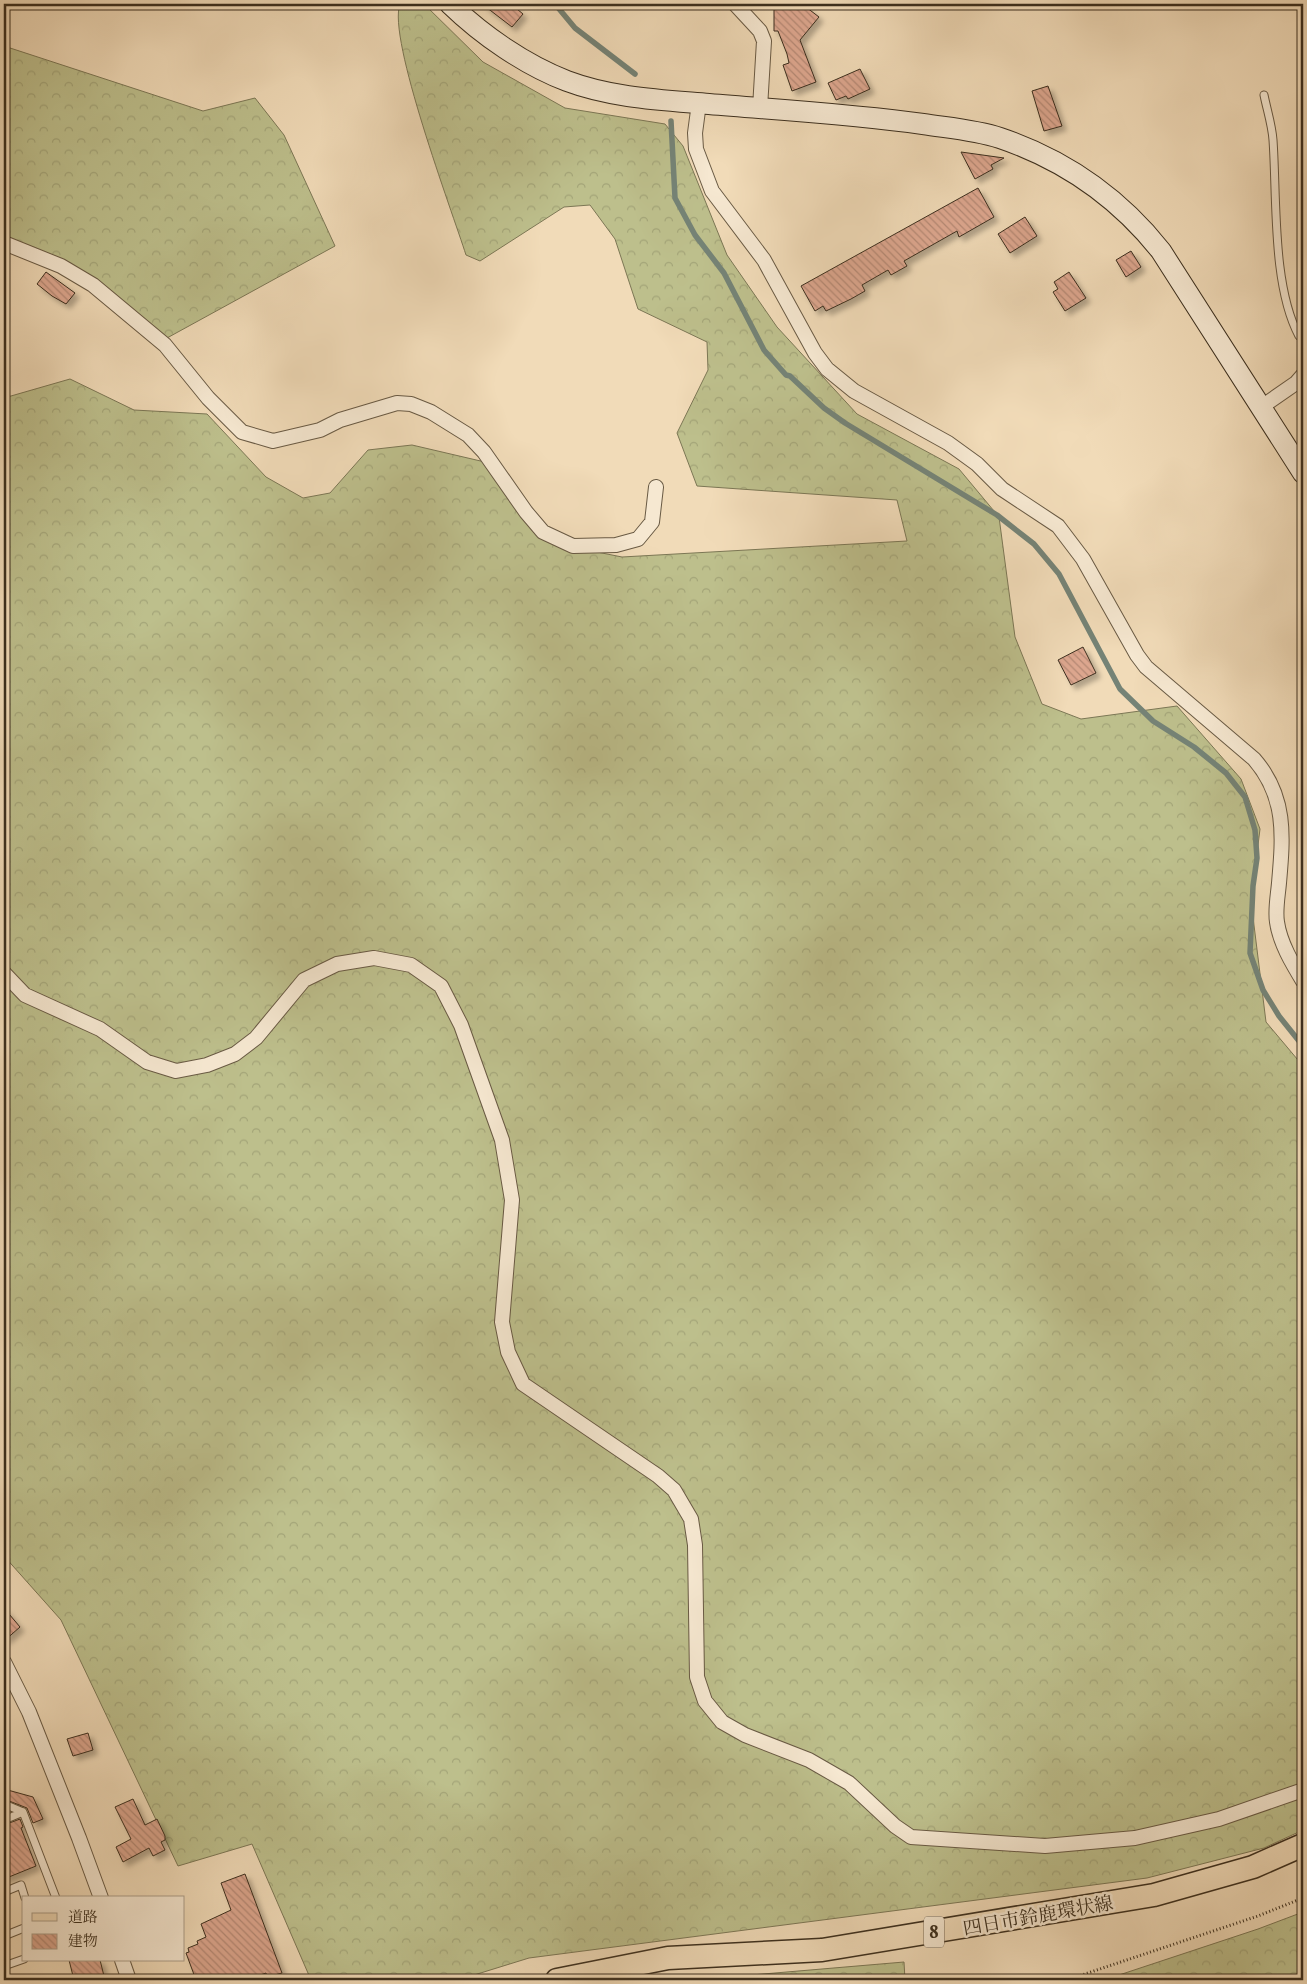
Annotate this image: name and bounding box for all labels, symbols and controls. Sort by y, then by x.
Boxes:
street label: 四日市鈴鹿環状線 [961,1891,1115,1943]
legend [22,1896,185,1962]
text: 道路 [68,1908,98,1929]
road number: 8 [924,1916,944,1948]
text: 建物 [68,1932,98,1953]

